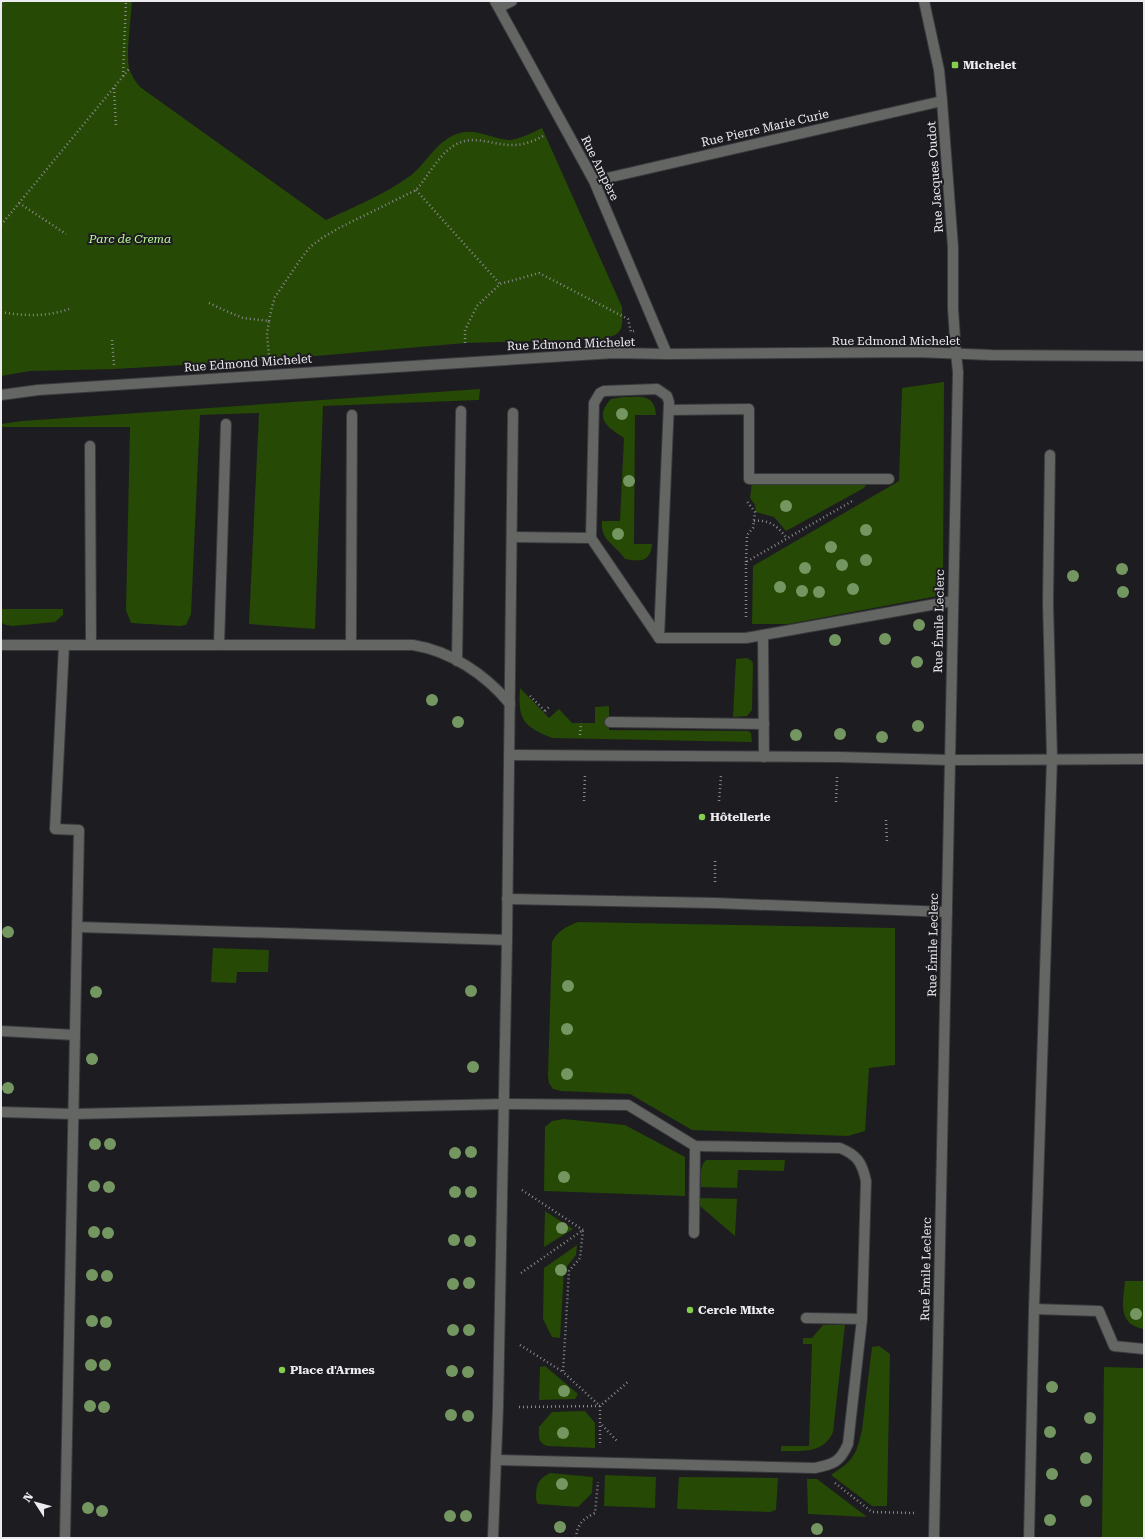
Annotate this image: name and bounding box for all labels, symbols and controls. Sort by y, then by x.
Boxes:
place label: Michelet [963,58,1016,72]
marker: Michelet [950,60,960,70]
street label: Rue Pierre Marie Curie [700,106,831,149]
street label: Rue Jacques Oudot [924,120,946,233]
street label: Rue Ampère [578,133,622,203]
park label: Parc de Crema [88,232,171,246]
street label: Rue Edmond Michelet [832,334,961,348]
street label: Rue Edmond Michelet [507,335,636,353]
street label: Rue Edmond Michelet [183,352,313,374]
street label: Rue Émile Leclerc [931,569,947,673]
place label: Hôtellerie [710,810,771,824]
marker: Hôtellerie [697,812,707,822]
street label: Rue Émile Leclerc [925,893,941,997]
street label: Rue Émile Leclerc [918,1217,934,1321]
place label: Cercle Mixte [698,1303,775,1317]
marker: Cercle Mixte [685,1305,695,1315]
place label: Place d'Armes [290,1363,375,1377]
marker: Place d'Armes [277,1365,287,1375]
north arrow [16,1483,56,1523]
text: N [21,1490,36,1505]

